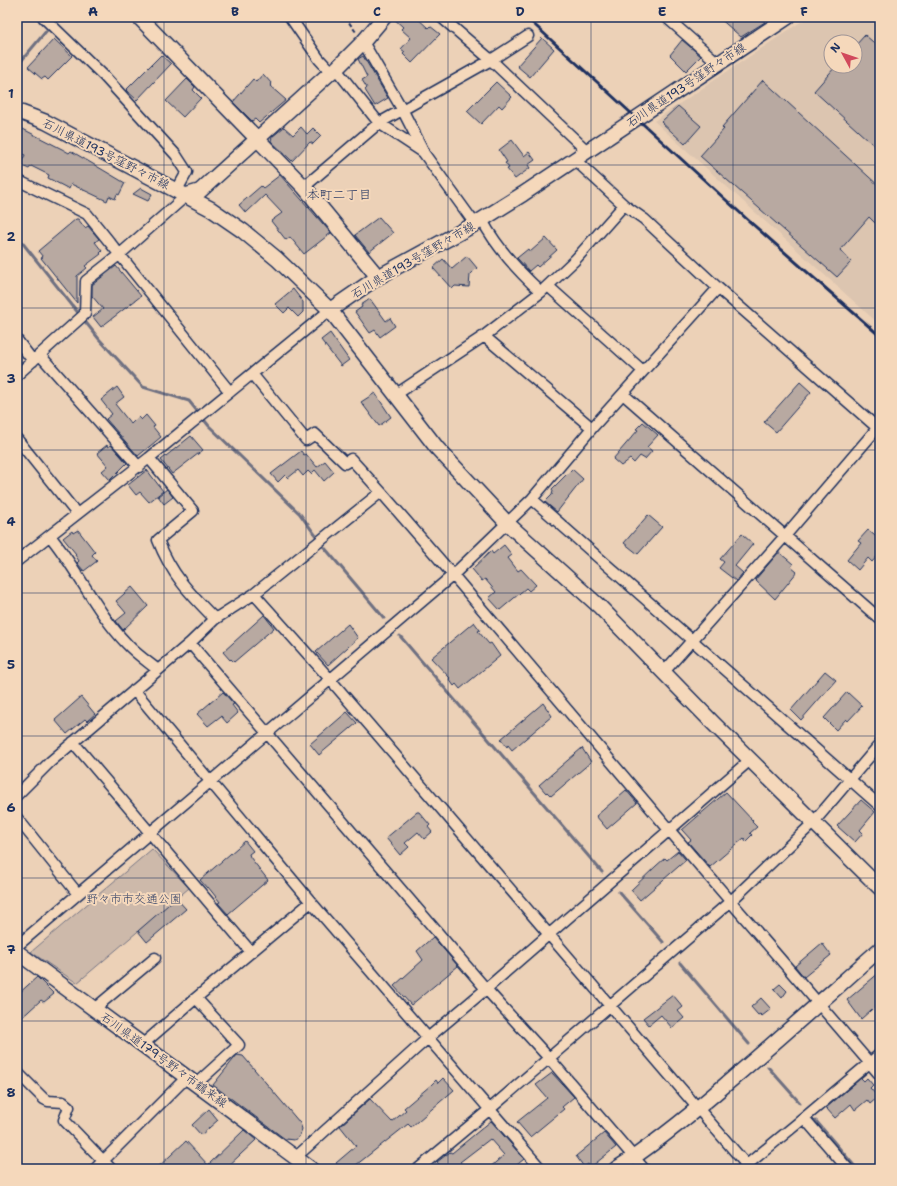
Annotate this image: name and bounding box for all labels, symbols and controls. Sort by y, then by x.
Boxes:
text: A [88,3,98,20]
text: B [231,3,239,20]
text: C [373,3,381,20]
text: D [515,3,525,20]
text: E [658,3,667,20]
text: F [800,3,808,20]
north arrow [823,34,863,74]
street label: 石川県道193号窪野々市線 [623,39,749,131]
text: N [827,40,844,56]
text: 1 [8,85,14,102]
street label: 石川県道193号窪野々市線 [40,115,172,193]
district label: 本町二丁目 [306,186,372,203]
street label: 石川県道193号窪野々市線 [348,218,478,302]
text: 2 [6,228,16,245]
text: 3 [6,370,16,387]
text: 4 [6,513,16,530]
text: 5 [7,656,15,673]
text: 6 [6,799,16,816]
park label: 野々市市交通公園 [86,891,182,907]
text: 7 [6,941,16,958]
street label: 石川県道179号野々市鶴来線 [98,1009,230,1111]
text: 8 [6,1084,16,1101]

